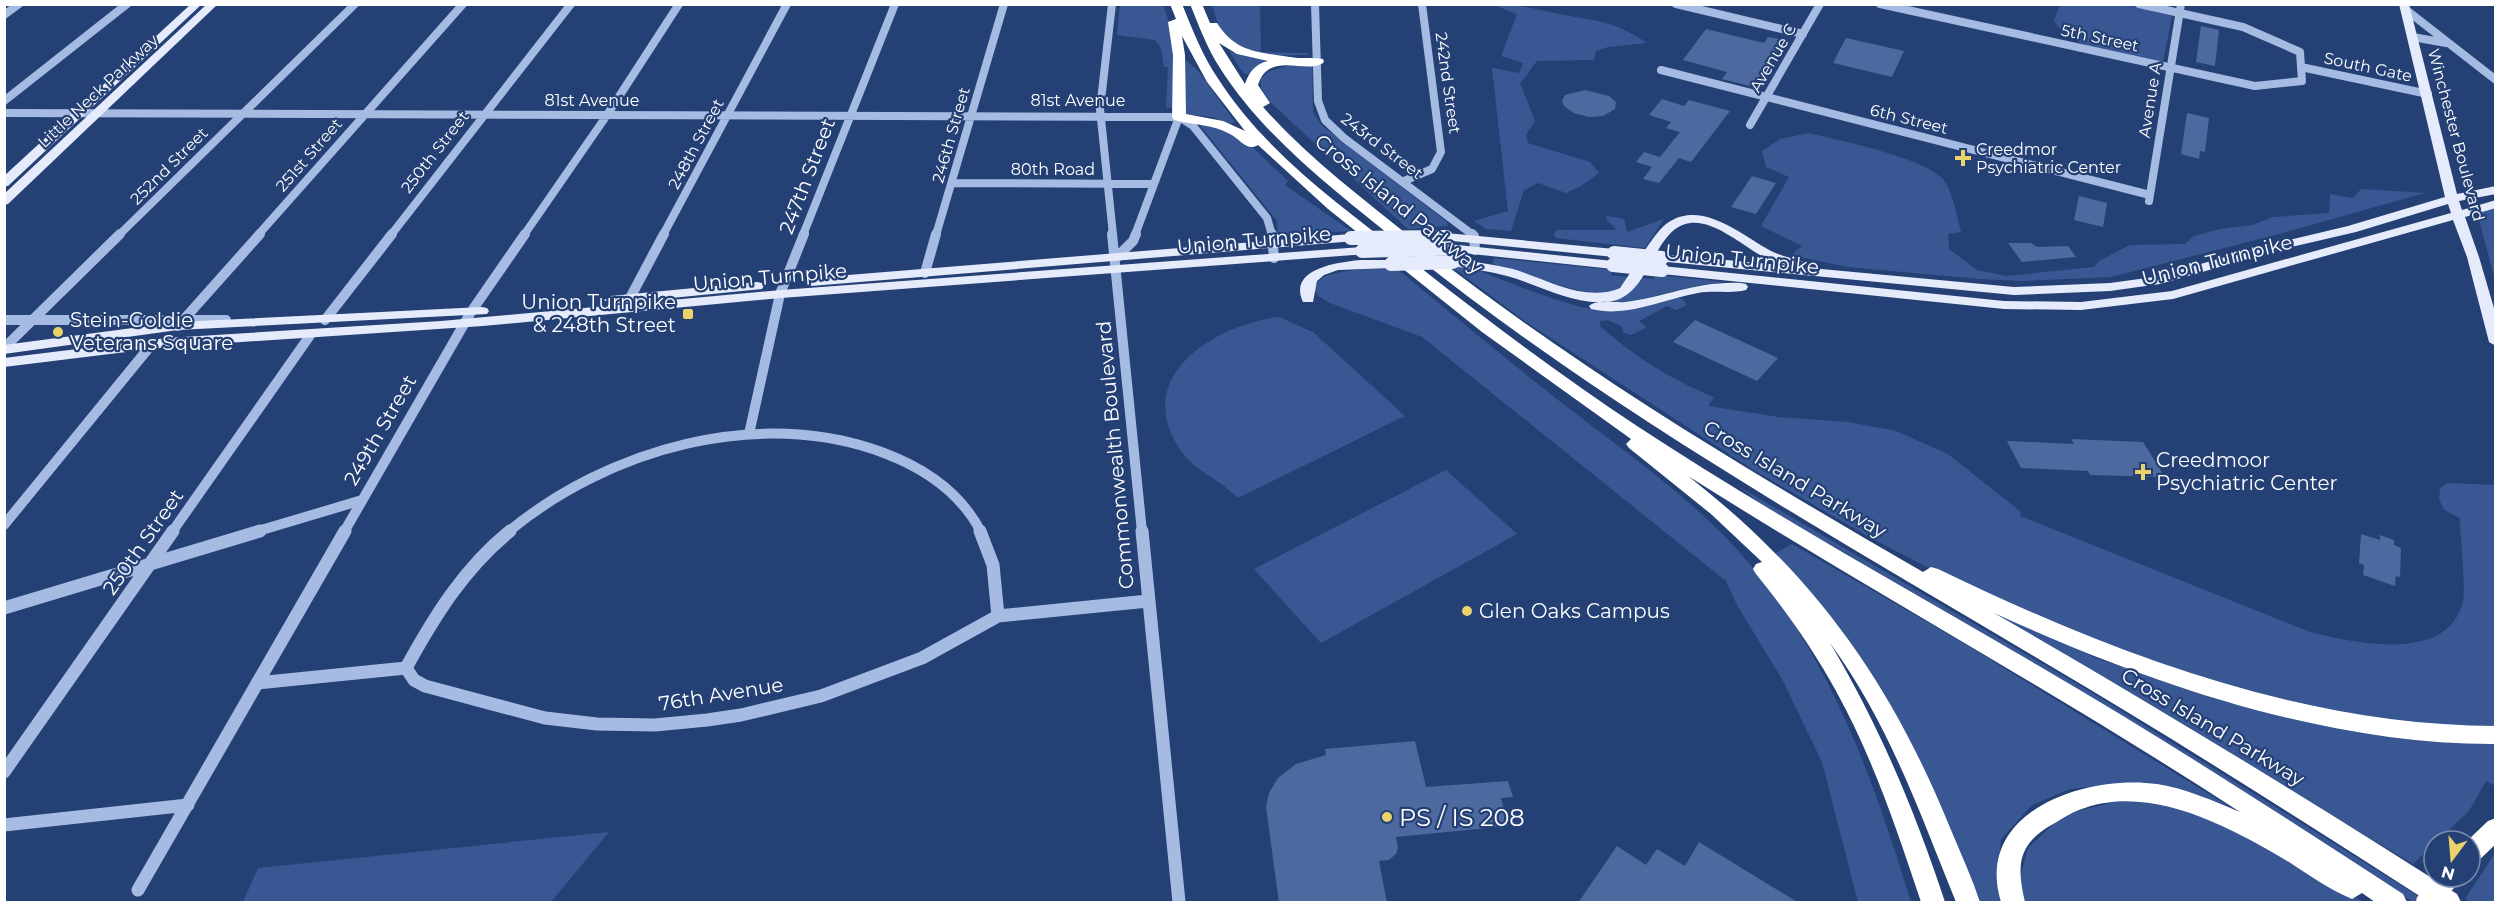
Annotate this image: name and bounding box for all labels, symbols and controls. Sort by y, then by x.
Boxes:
street label: Avenue C [1746,20,1800,96]
street label: 5th Street [2059,21,2141,56]
street label: Little Neck Parkway [34,30,162,152]
street label: 242nd Street [1431,31,1465,136]
street label: Winchester Boulevard [2424,47,2488,223]
street label: South Gate [2322,48,2414,86]
street label: Avenue A [2135,60,2165,139]
street label: 246th Street [928,84,974,185]
street label: 81st Avenue [545,91,639,110]
street label: 81st Avenue [1031,91,1125,110]
street label: 248th Street [664,95,728,192]
street label: 6th Street [1868,100,1950,138]
street label: 250th Street [397,107,473,197]
street label: 243rd Street [1337,109,1427,183]
street label: 251st Street [272,114,346,195]
street label: 247th Street [774,115,840,237]
street label: 252nd Street [126,123,212,209]
street label: Cross Island Parkway [1310,129,1488,279]
place label: Creedmor Psychiatric Center [1976,140,2121,177]
marker: Creedmor Psychiatric Center [1954,149,1972,167]
street label: 80th Road [1011,160,1095,179]
street label: Union Turnpike [1176,221,1332,259]
street label: Union Turnpike [2139,230,2295,290]
street label: Union Turnpike [1664,239,1820,279]
street label: Union Turnpike [692,258,848,296]
place label: Union Turnpike & 248th Street [521,290,676,337]
marker: Union Turnpike & 248th Street [681,307,695,321]
place label: Stein-Goldie Veterans Square [70,308,233,355]
street label: Commonwealth Boulevard [1091,320,1139,590]
marker: Stein-Goldie Veterans Square [51,325,65,339]
street label: 249th Street [339,370,421,490]
street label: Cross Island Parkway [1699,415,1891,543]
place label: Creedmoor Psychiatric Center [2156,448,2338,495]
marker: Creedmoor Psychiatric Center [2134,463,2152,481]
street label: 250th Street [98,485,188,599]
place label: Glen Oaks Campus [1479,599,1670,623]
marker: Glen Oaks Campus [1460,604,1474,618]
street label: Cross Island Parkway [2117,663,2309,791]
street label: 76th Avenue [657,672,785,716]
place label: PS / IS 208 [1399,803,1525,832]
marker: PS / IS 208 [1380,810,1394,824]
north arrow [2422,829,2482,889]
text: N [2439,862,2457,884]

